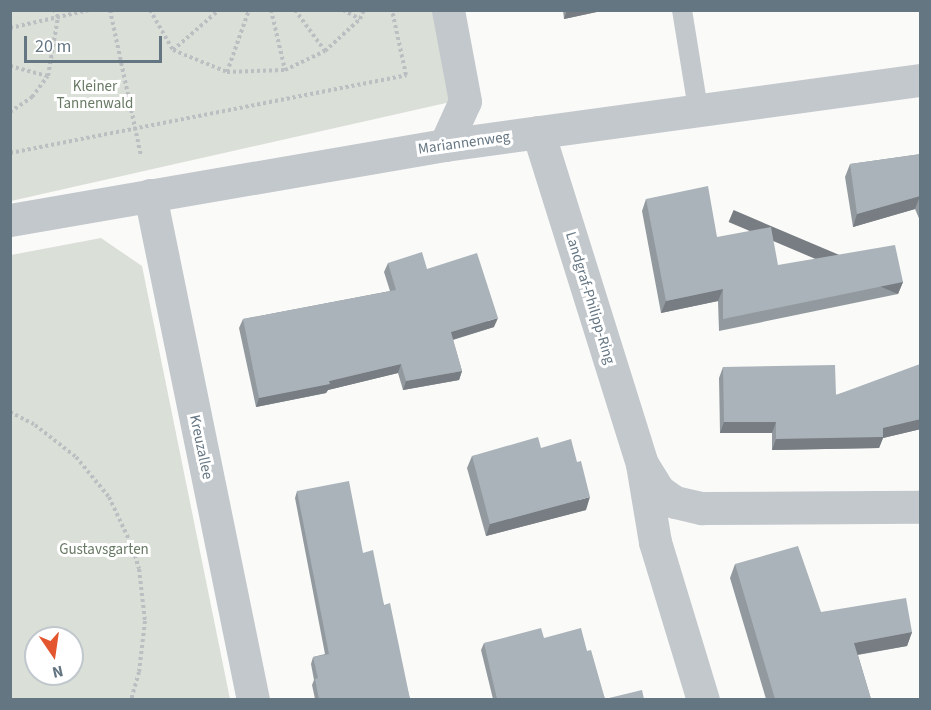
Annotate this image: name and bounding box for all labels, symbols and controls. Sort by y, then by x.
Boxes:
scale bar [27,24,165,62]
text: 20 m [35,34,71,59]
park label: Kleiner Tannenwald [57,77,133,112]
street label: Mariannenweg [417,128,511,158]
street label: Landgraf-Philipp-Ring [561,230,619,366]
street label: Kreuzallee [185,413,217,481]
park label: Gustavsgarten [59,541,149,559]
north arrow [24,626,84,686]
text: N [50,660,65,684]

